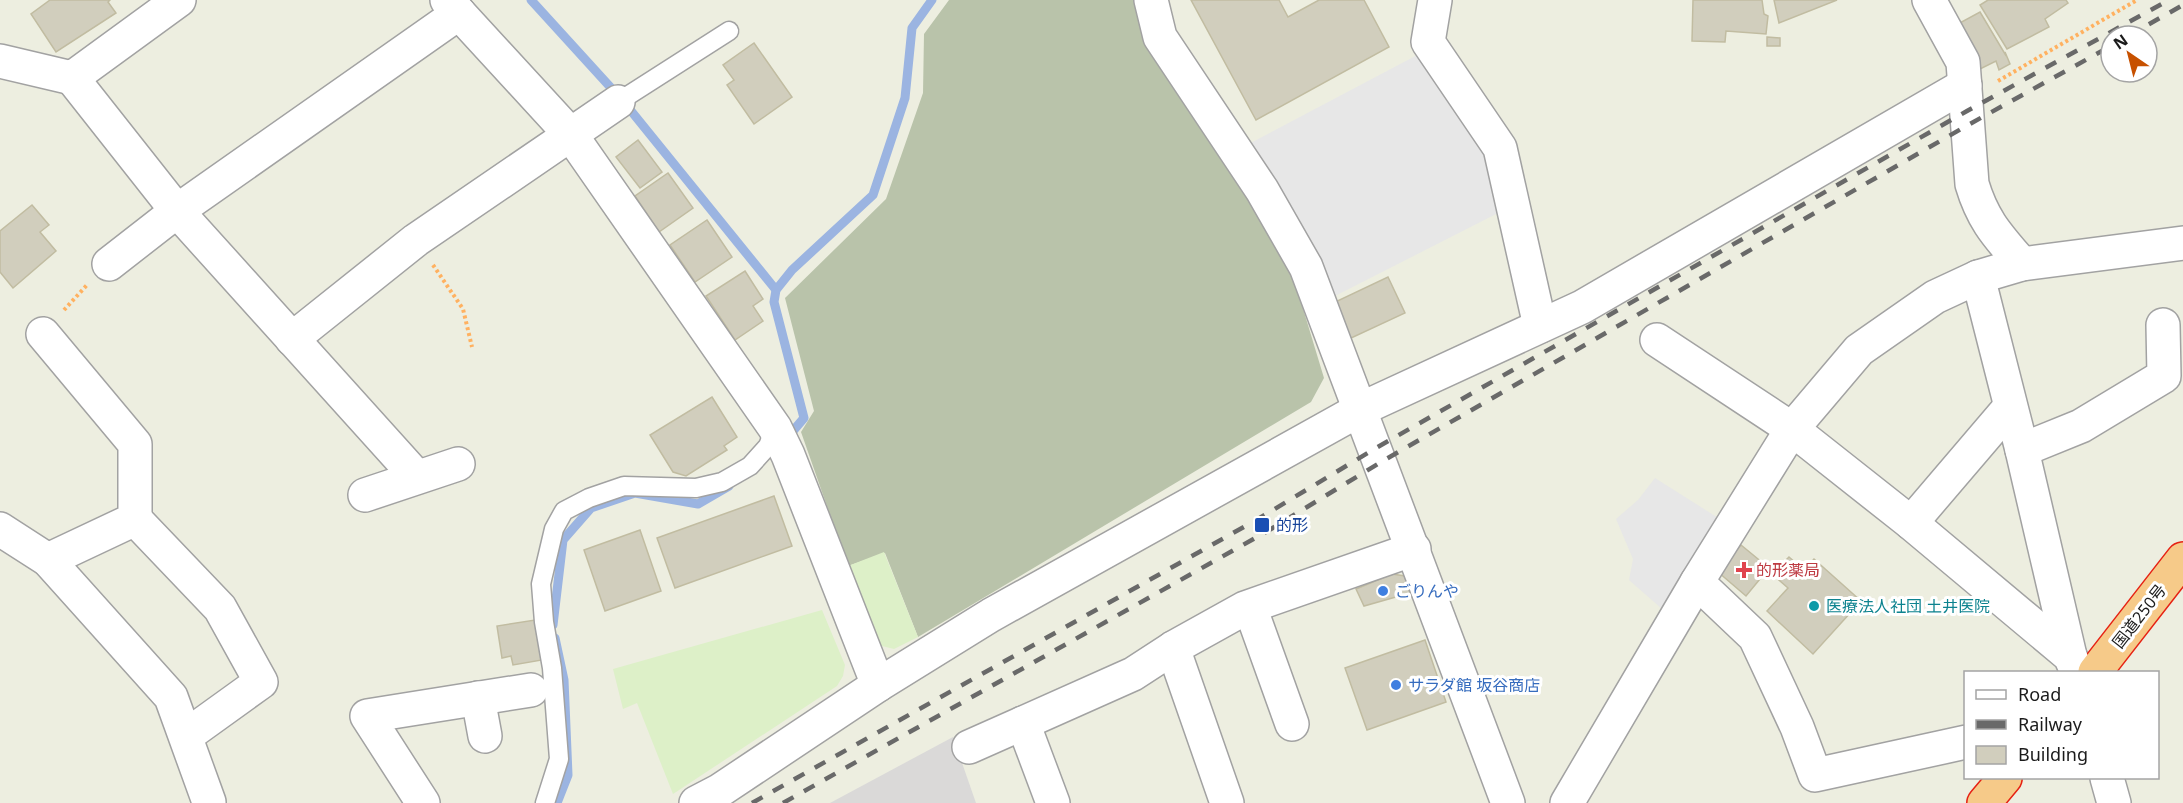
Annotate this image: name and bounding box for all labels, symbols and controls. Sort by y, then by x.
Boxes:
north arrow [2099,24,2159,84]
text: N [2109,29,2132,54]
place label: 的形 [1276,514,1308,536]
marker: 的形 [1253,516,1271,534]
place label: 的形薬局 [1756,559,1820,581]
marker: 的形薬局 [1737,563,1751,577]
street label: 国道250号 [2107,579,2171,653]
place label: ごりんや [1395,580,1459,602]
marker: ごりんや [1376,584,1390,598]
place label: 医療法人社団 土井医院 [1826,595,1990,617]
marker: 医療法人社団 土井医院 [1807,599,1821,613]
legend [1964,671,2159,779]
place label: サラダ館 坂谷商店 [1408,674,1540,696]
marker: サラダ館 坂谷商店 [1389,678,1403,692]
text: Road [2018,682,2061,706]
text: Railway [2018,712,2083,736]
text: Building [2018,742,2088,766]

